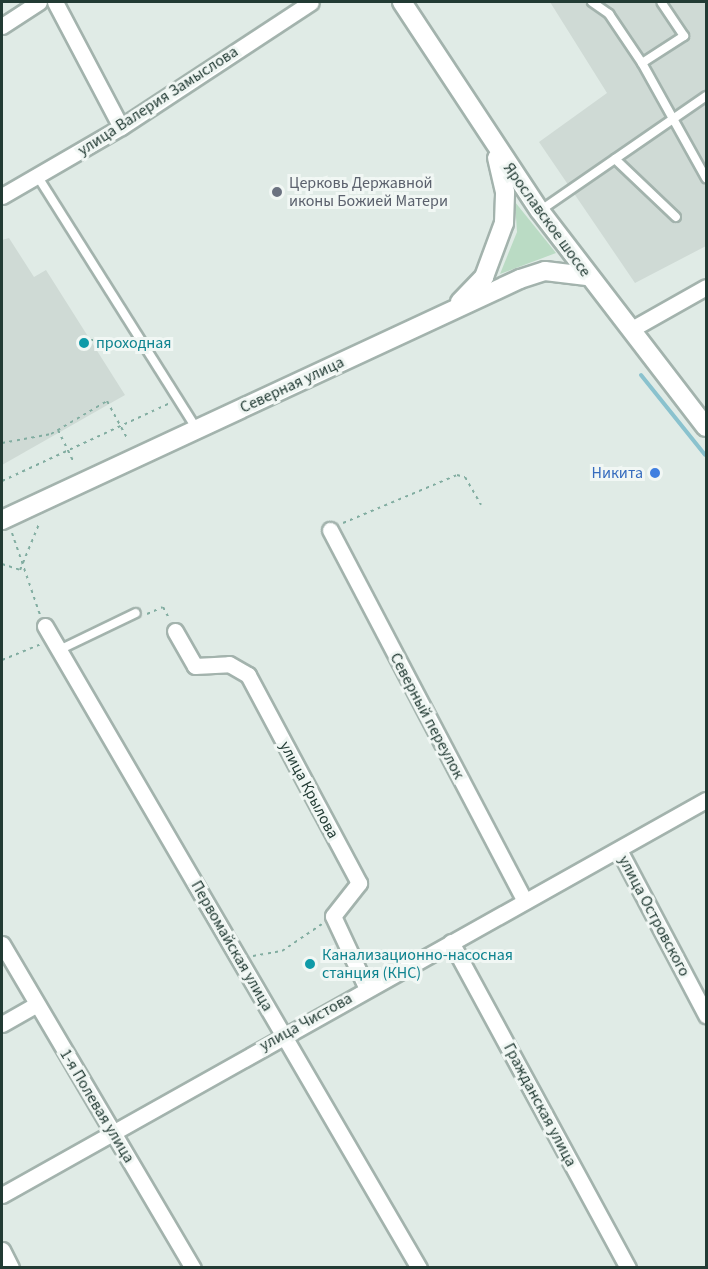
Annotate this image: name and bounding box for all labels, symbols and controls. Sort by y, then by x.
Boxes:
street label: улица Валерия Замыслова [74,42,242,160]
street label: Ярославское шоссе [499,159,595,281]
place label: Церковь Державной иконы Божией Матери [289,173,448,211]
marker: Церковь Державной иконы Божией Матери [270,185,284,199]
place label: проходная [96,333,171,353]
marker: проходная [77,336,91,350]
street label: Северная улица [237,353,347,417]
place label: Никита [591,463,643,483]
marker: Никита [648,466,662,480]
street label: Северный переулок [386,650,468,782]
street label: улица Крылова [275,738,343,842]
street label: улица Островского [614,852,694,980]
street label: Первомайская улица [187,877,277,1015]
place label: Канализационно-насосная станция (КНС) [322,945,513,983]
marker: Канализационно-насосная станция (КНС) [303,957,317,971]
street label: улица Чистова [256,989,356,1055]
street label: Гражданская улица [499,1040,581,1170]
street label: 1-я Полевая улица [55,1046,139,1166]

